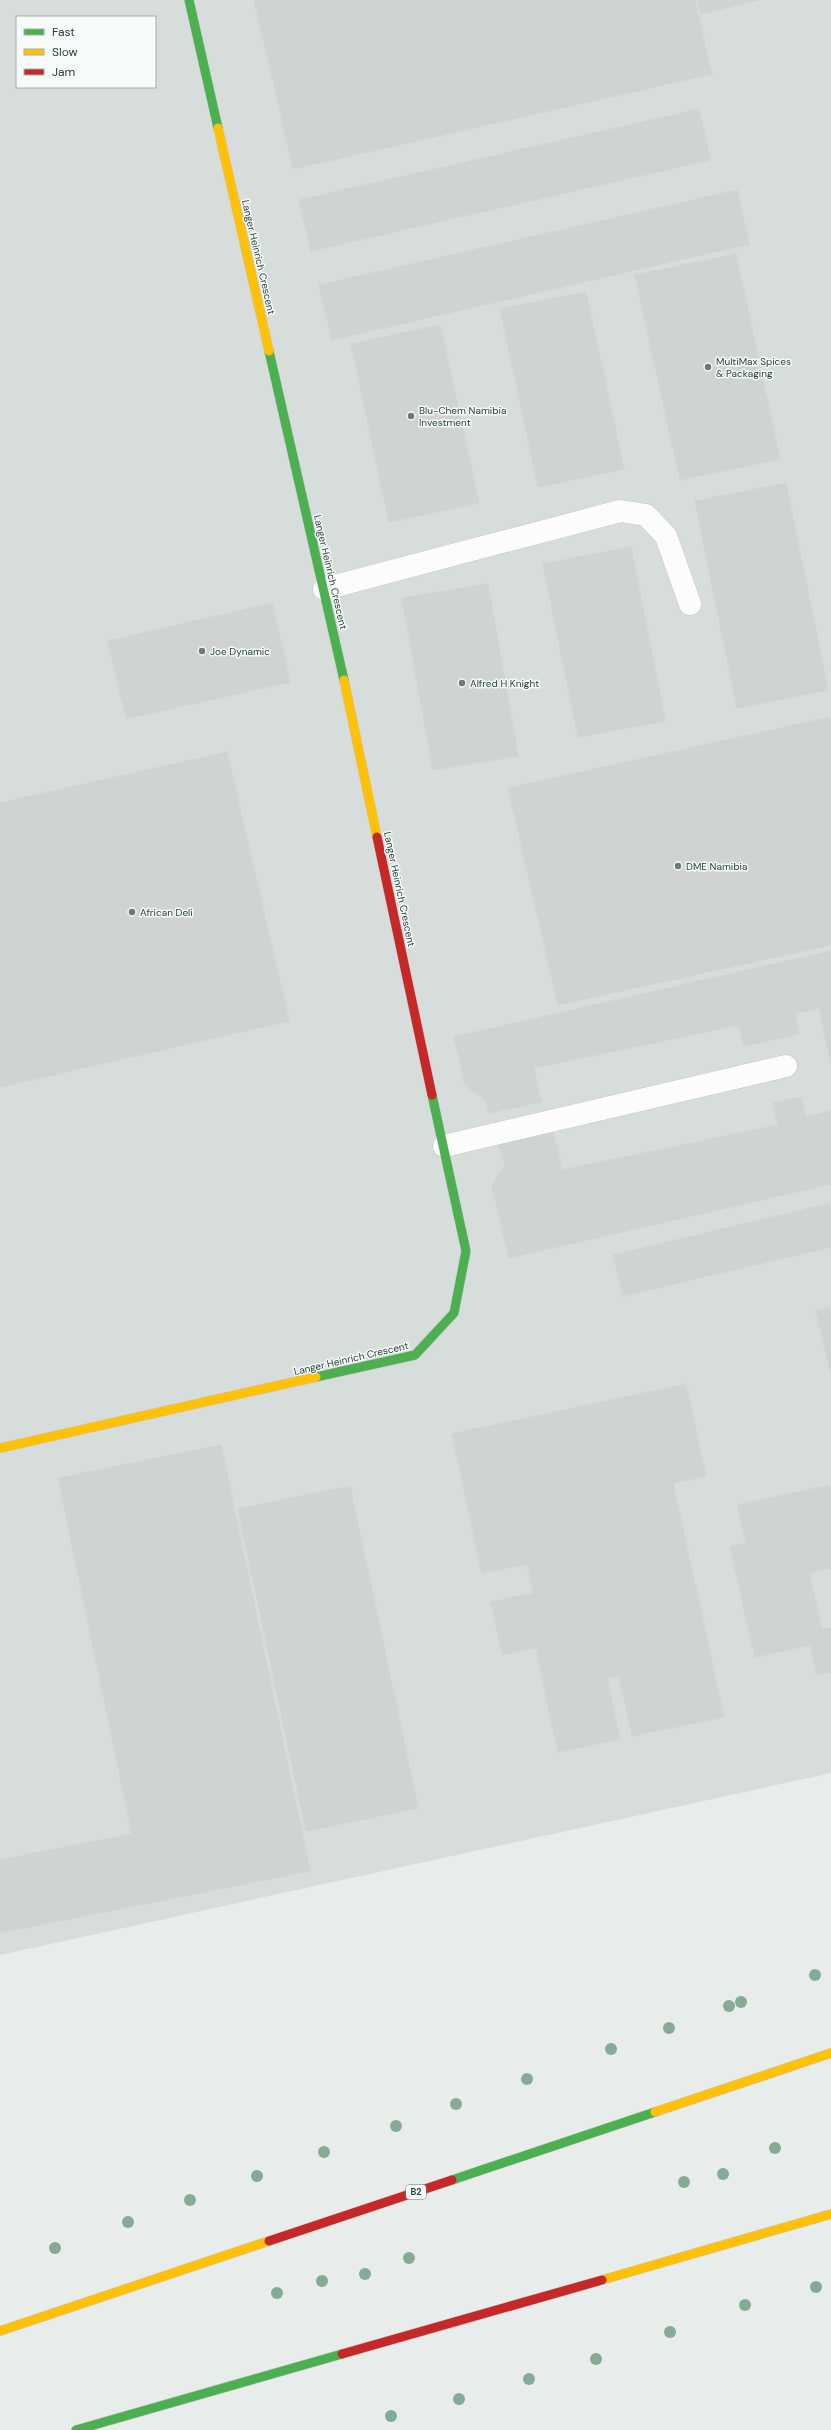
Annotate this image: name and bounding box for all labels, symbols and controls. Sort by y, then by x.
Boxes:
legend [16,16,156,88]
text: Fast [52,24,75,40]
text: Slow [52,44,78,60]
text: Jam [52,64,75,80]
street label: Langer Heinrich Crescent [239,199,278,316]
place label: MultiMax Spices & Packaging [716,355,791,380]
marker: MultiMax Spices & Packaging [703,362,713,372]
place label: Blu-Chem Namibia Investment [419,404,506,429]
marker: Blu-Chem Namibia Investment [406,411,416,421]
street label: Langer Heinrich Crescent [311,514,350,631]
place label: Joe Dynamic [210,645,270,658]
marker: Joe Dynamic [197,646,207,656]
place label: Alfred H Knight [470,677,539,690]
marker: Alfred H Knight [457,678,467,688]
street label: Langer Heinrich Crescent [381,830,418,948]
place label: DME Namibia [686,860,747,873]
marker: DME Namibia [673,861,683,871]
place label: African Deli [140,906,193,919]
marker: African Deli [127,907,137,917]
street label: Langer Heinrich Crescent [293,1339,410,1378]
road number: B2 [406,2185,426,2199]

